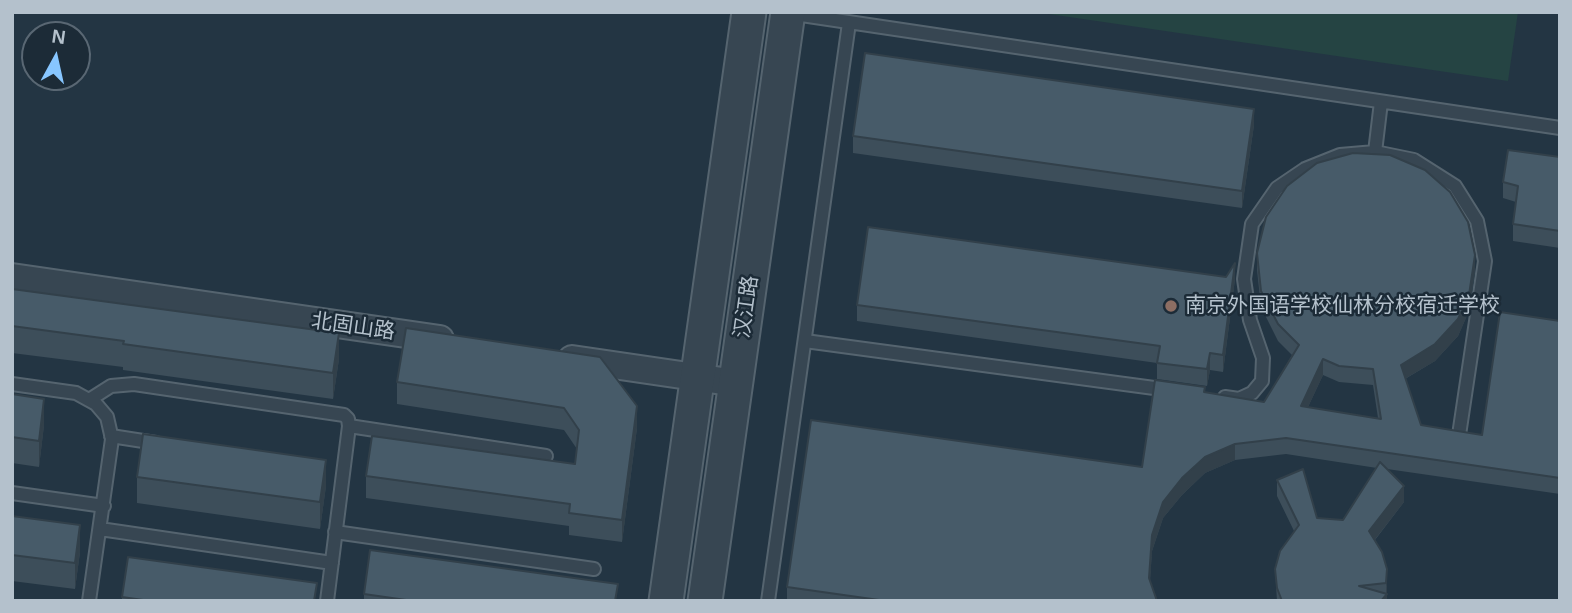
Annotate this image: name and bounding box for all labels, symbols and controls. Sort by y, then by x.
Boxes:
north arrow [21,21,91,91]
text: N [50,25,67,48]
street label: 汉江路 [730,274,764,340]
place label: 南京外国语学校仙林分校宿迁学校 [1185,293,1500,319]
marker: 南京外国语学校仙林分校宿迁学校 [1163,298,1179,314]
street label: 北固山路 [310,309,396,345]

